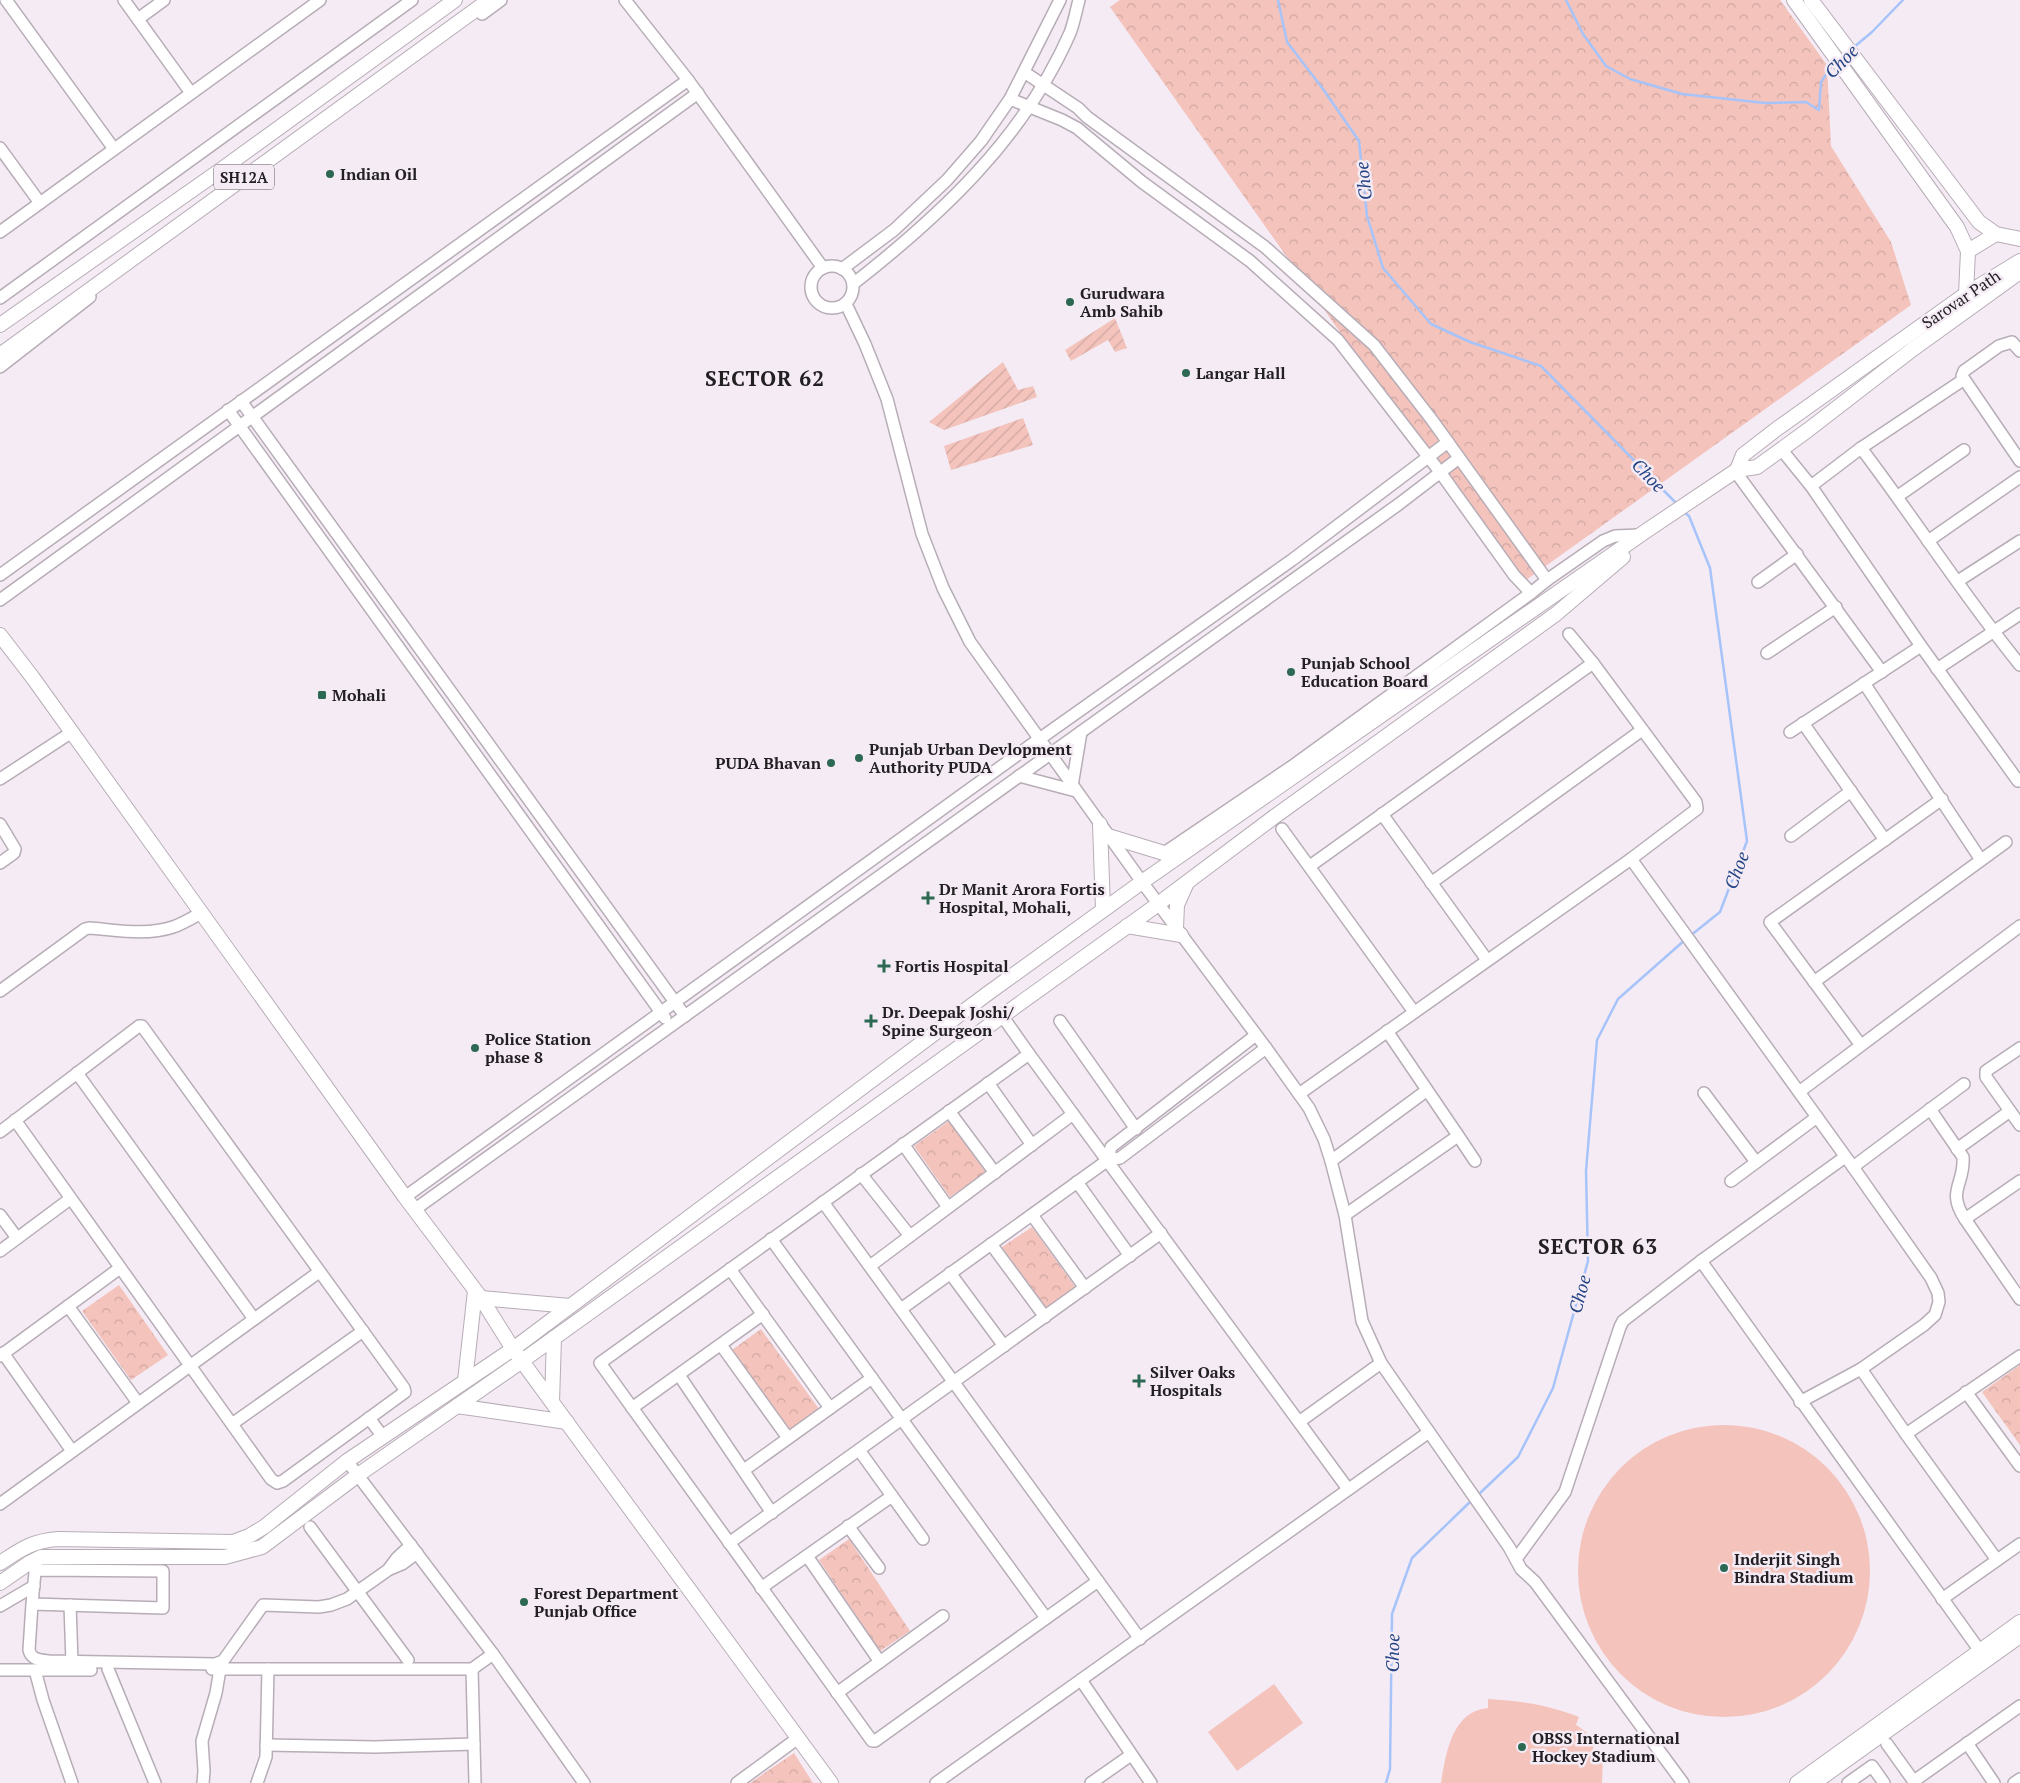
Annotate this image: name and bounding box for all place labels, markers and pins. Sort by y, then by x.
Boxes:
place label: Indian Oil [340,163,417,185]
marker: Indian Oil [324,168,336,180]
place label: Gurudwara Amb Sahib [1080,282,1165,322]
marker: Gurudwara Amb Sahib [1064,296,1076,308]
place label: Langar Hall [1196,362,1286,384]
marker: Langar Hall [1180,367,1192,379]
place label: Punjab School Education Board [1301,652,1428,692]
marker: Punjab School Education Board [1285,666,1297,678]
place label: Mohali [332,684,386,706]
marker: Mohali [316,689,328,701]
place label: Punjab Urban Devlopment Authority PUDA [869,738,1072,778]
place label: PUDA Bhavan [715,752,822,774]
marker: Punjab Urban Devlopment Authority PUDA [853,752,865,764]
marker: PUDA Bhavan [825,757,837,769]
place label: Dr Manit Arora Fortis Hospital, Mohali, [939,878,1105,918]
marker: Dr Manit Arora Fortis Hospital, Mohali, [921,891,935,905]
place label: Fortis Hospital [895,955,1009,977]
marker: Fortis Hospital [877,959,891,973]
place label: Dr. Deepak Joshi/ Spine Surgeon [882,1001,1015,1041]
marker: Dr. Deepak Joshi/ Spine Surgeon [864,1014,878,1028]
place label: Police Station phase 8 [485,1028,592,1068]
marker: Police Station phase 8 [469,1042,481,1054]
place label: Silver Oaks Hospitals [1150,1361,1235,1401]
marker: Silver Oaks Hospitals [1132,1374,1146,1388]
place label: Inderjit Singh Bindra Stadium [1734,1548,1854,1588]
marker: Inderjit Singh Bindra Stadium [1718,1562,1730,1574]
place label: Forest Department Punjab Office [534,1582,679,1622]
marker: Forest Department Punjab Office [518,1596,530,1608]
place label: OBSS International Hockey Stadium [1532,1727,1680,1767]
marker: OBSS International Hockey Stadium [1516,1741,1528,1753]

